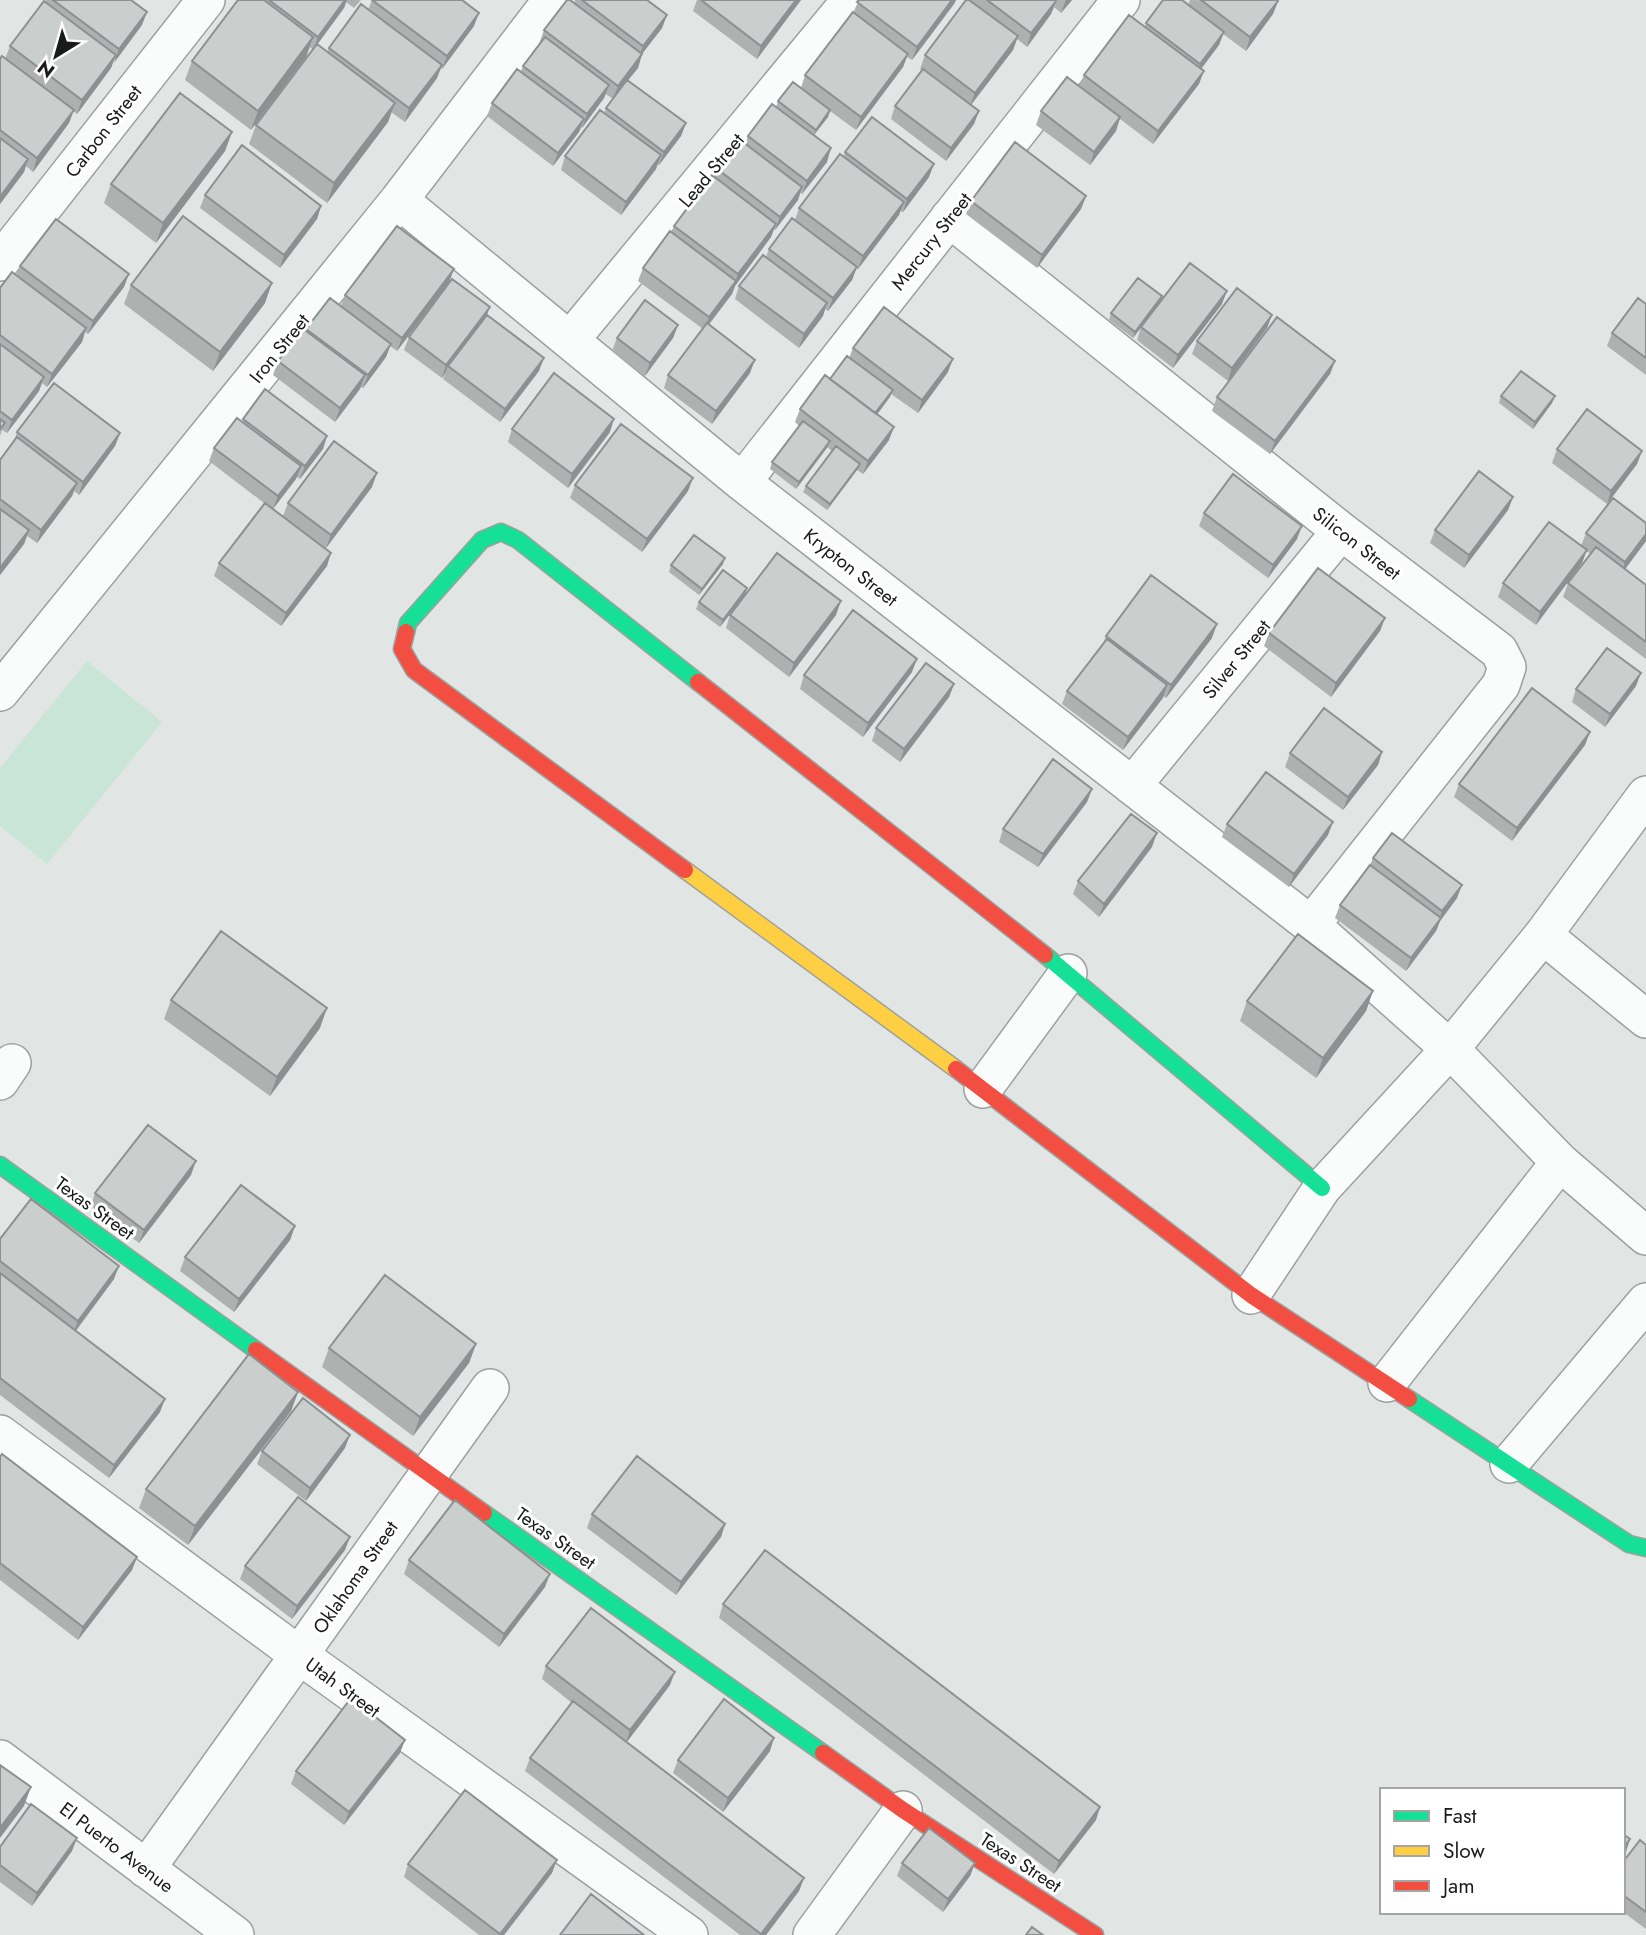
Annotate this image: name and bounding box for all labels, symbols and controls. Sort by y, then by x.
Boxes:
north arrow [21,21,91,91]
text: N [32,54,60,85]
street label: Carbon Street [59,79,148,183]
street label: Lead Street [672,127,751,213]
street label: Mercury Street [885,187,978,296]
street label: Iron Street [243,308,316,389]
street label: Silicon Street [1307,500,1407,587]
street label: Krypton Street [798,522,904,613]
street label: Silver Street [1196,614,1277,705]
street label: Texas Street [49,1170,140,1247]
street label: Texas Street [510,1501,602,1576]
street label: Oklahoma Street [306,1515,405,1639]
street label: Utah Street [300,1651,386,1724]
legend [1380,1788,1625,1914]
street label: El Puerto Avenue [54,1795,180,1899]
text: Fast [1443,1801,1476,1831]
street label: Texas Street [975,1826,1067,1899]
text: Slow [1443,1836,1485,1866]
text: Jam [1440,1871,1475,1901]

